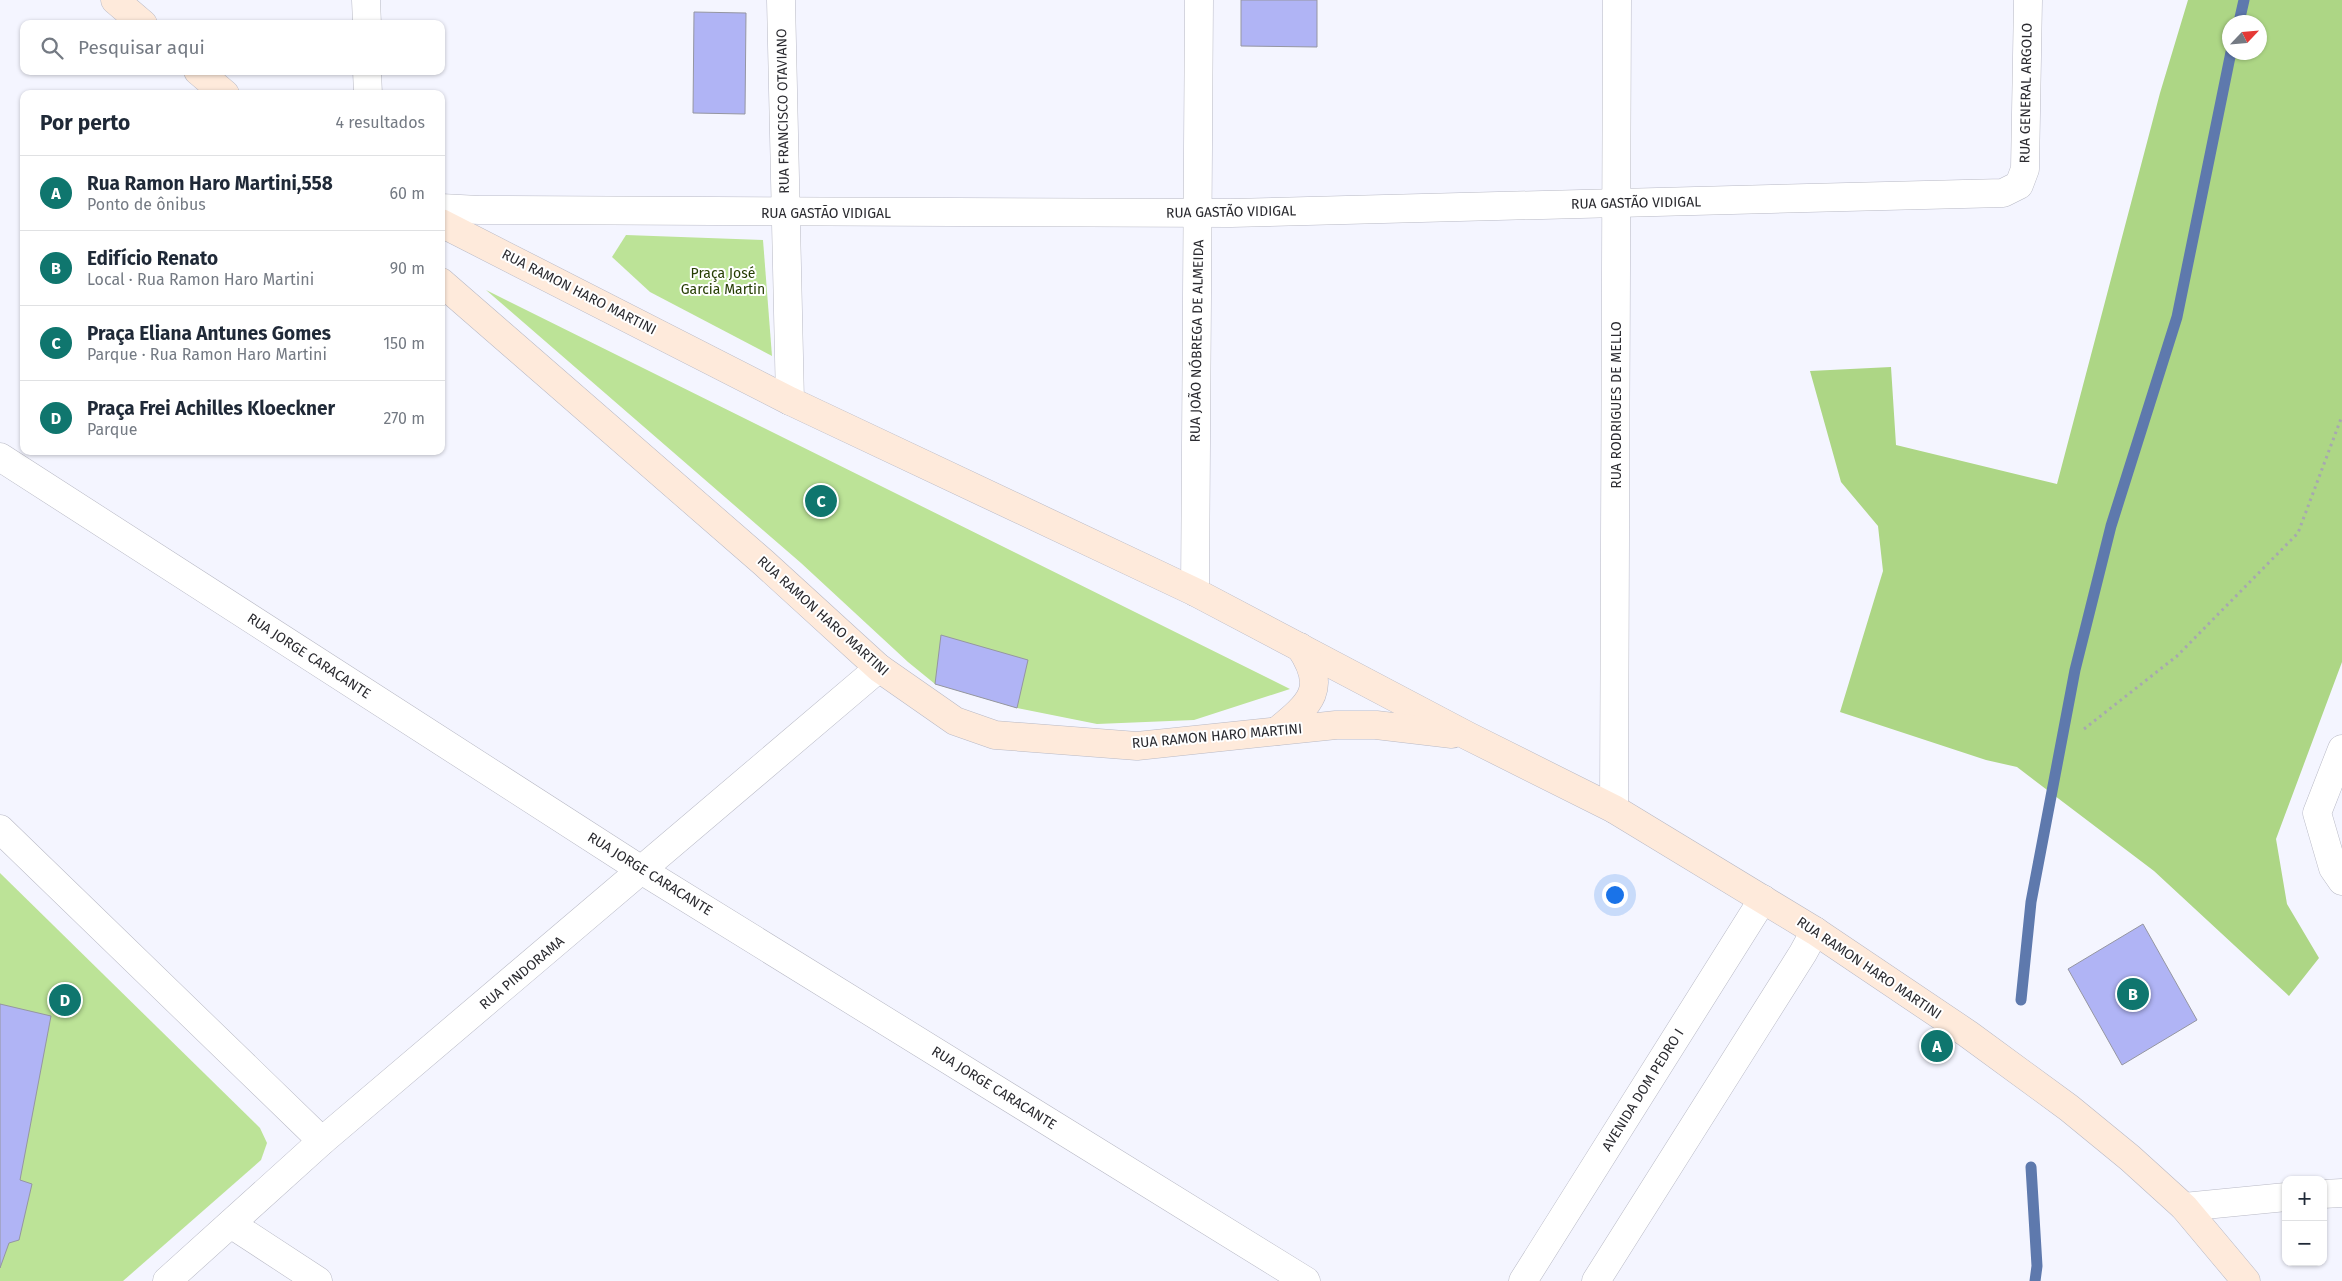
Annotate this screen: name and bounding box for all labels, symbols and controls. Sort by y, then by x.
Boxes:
north arrow [2222,15,2267,60]
search box [20,20,445,75]
street label: RUA GENERAL ARGOLO [2016,23,2036,163]
street label: RUA FRANCISCO OTAVIANO [773,28,793,194]
icon: search [38,34,66,62]
text: Pesquisar aqui [78,36,205,59]
text: Por perto [40,110,130,136]
text: 4 resultados [336,113,425,132]
text: Rua Ramon Haro Martini,558 [87,172,333,195]
text: A [51,184,61,203]
text: 60 m [390,184,425,203]
street label: RUA GASTÃO VIDIGAL [1571,193,1701,213]
text: Ponto de ônibus [87,195,206,214]
street label: RUA GASTÃO VIDIGAL [1166,202,1296,222]
street label: RUA GASTÃO VIDIGAL [761,205,891,222]
street label: RUA JOÃO NÓBREGA DE ALMEIDA [1186,239,1207,443]
street label: RUA RAMON HARO MARTINI [499,246,659,338]
text: Edifício Renato [87,247,218,270]
text: B [51,259,61,278]
text: 90 m [390,259,425,278]
park label: Praça José Garcia Martin [681,265,765,298]
text: Local · Rua Ramon Haro Martini [87,270,314,289]
street label: RUA RODRIGUES DE MELLO [1608,321,1625,489]
text: Praça Eliana Antunes Gomes [87,322,331,345]
text: C [51,334,61,353]
text: 150 m [383,334,425,353]
text: Parque · Rua Ramon Haro Martini [87,345,327,364]
text: Praça Frei Achilles Kloeckner [87,397,335,420]
text: D [51,409,61,428]
text: 270 m [383,409,425,428]
text: Parque [87,420,137,439]
pin: C [805,482,837,520]
street label: RUA RAMON HARO MARTINI [754,553,892,679]
street label: RUA JORGE CARACANTE [244,610,374,702]
street label: RUA RAMON HARO MARTINI [1131,720,1303,752]
street label: RUA JORGE CARACANTE [584,829,716,919]
your location [1602,882,1628,908]
street label: RUA RAMON HARO MARTINI [1793,913,1945,1023]
street label: RUA PINDORAMA [476,933,568,1013]
pin: B [2117,975,2149,1013]
pin: D [49,981,81,1019]
street label: AVENIDA DOM PEDRO I [1598,1026,1688,1154]
pin: A [1921,1027,1953,1065]
street label: RUA JORGE CARACANTE [928,1043,1060,1133]
map controls [2282,1176,2327,1266]
button: + [2282,1176,2327,1221]
button: − [2282,1221,2327,1266]

